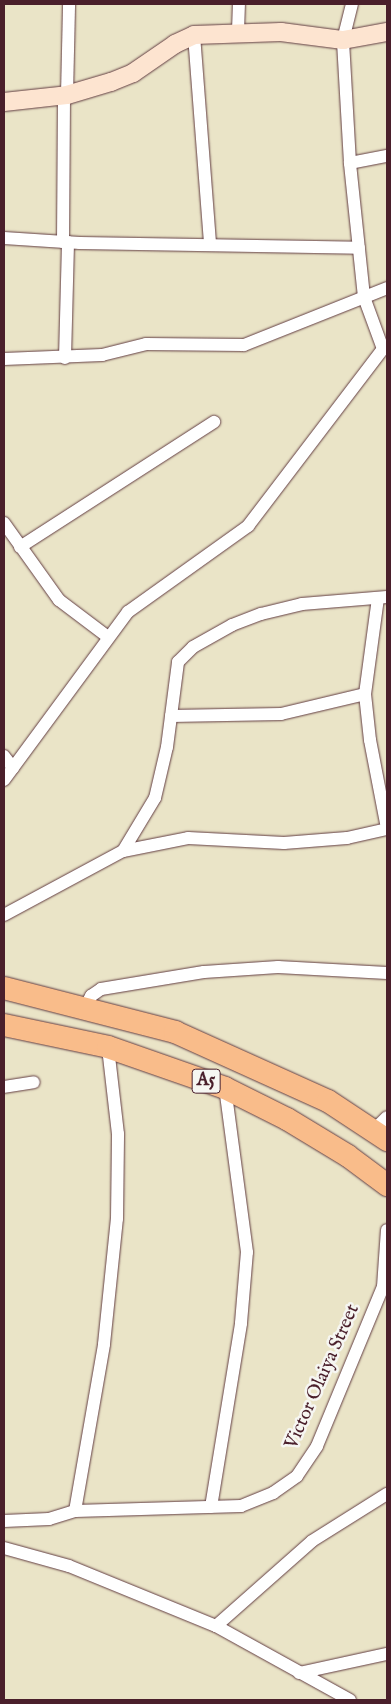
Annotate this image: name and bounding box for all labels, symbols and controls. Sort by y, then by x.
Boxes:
road number: A5 [191,1066,221,1096]
street label: Victor Olaiya Street [281,1301,365,1453]

